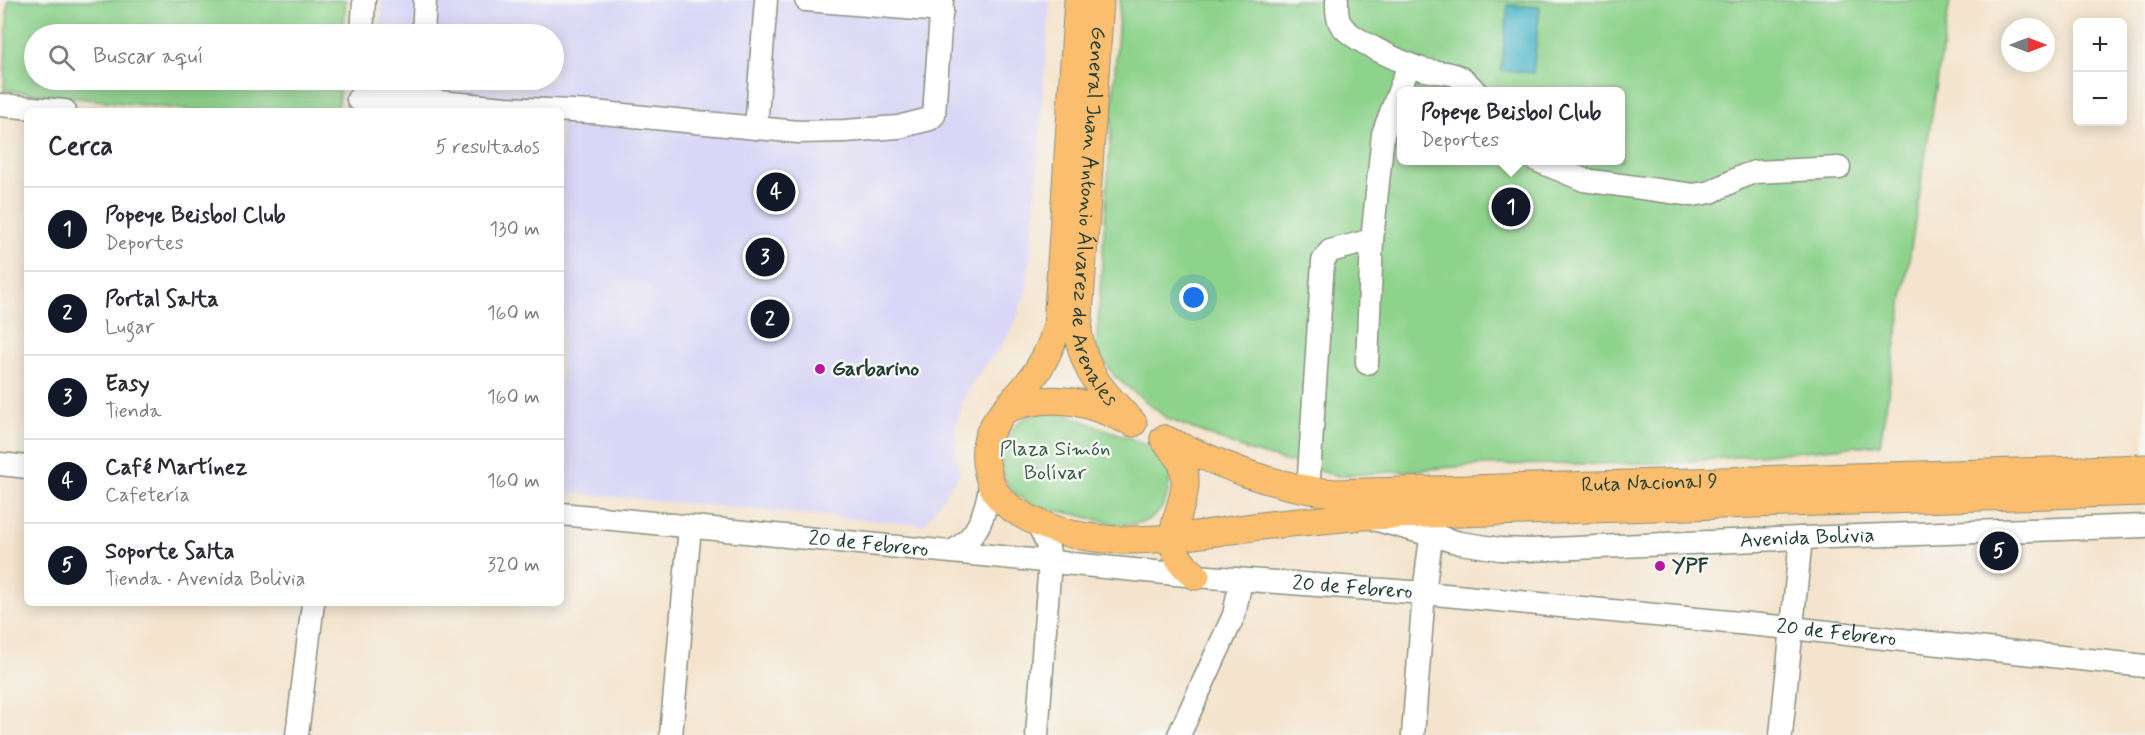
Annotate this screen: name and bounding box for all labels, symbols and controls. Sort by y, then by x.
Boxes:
north arrow [2001,18,2055,72]
map controls [2073,18,2127,126]
button: + [2073,18,2127,72]
search box [24,24,564,90]
street label: General Juan Antonio Álvarez de Arenales [1064,25,1124,412]
icon: search [45,41,78,74]
text: Buscar aquí [93,43,204,71]
button: − [2073,72,2127,126]
popup [1397,87,1625,165]
text: Popeye Beisbol Club [1421,99,1601,127]
text: Deportes [1421,127,1499,154]
text: Cerca [48,130,113,164]
text: 5 resultados [435,134,540,161]
pin: 4 [756,170,796,214]
pin: 1 [1492,184,1530,230]
text: Popeye Beisbol Club [105,202,286,230]
text: 1 [63,216,72,243]
text: 130 m [489,216,540,243]
text: Deportes [105,230,184,257]
pin: 3 [746,234,784,280]
your location [1179,283,1208,312]
text: Portal Salta [105,286,219,314]
pin: 2 [750,296,790,342]
text: 2 [63,300,72,327]
text: 160 m [487,300,540,327]
text: Lugar [105,314,154,341]
place label: Garbarino [832,355,919,383]
marker: Garbarino [813,362,827,376]
text: Easy [105,370,150,398]
text: 3 [63,384,72,411]
text: 160 m [487,384,540,411]
text: Tienda [105,398,161,425]
park label: Plaza Simón Bolívar [999,435,1111,487]
text: Café Martínez [105,454,247,482]
street label: Ruta Nacional 9 [1581,467,1718,499]
text: 4 [62,468,73,495]
text: 160 m [487,468,540,495]
text: Cafetería [105,482,190,509]
street label: Avenida Bolivia [1739,521,1875,555]
street label: 20 de Febrero [807,524,930,564]
pin: 5 [1980,528,2018,574]
text: Soporte Salta [105,538,234,566]
text: 5 [62,552,74,579]
text: 320 m [487,552,540,579]
place label: YPF [1672,552,1710,580]
marker: YPF [1653,559,1667,573]
text: Tienda · Avenida Bolivia [105,566,305,593]
street label: 20 de Febrero [1291,569,1414,606]
street label: 20 de Febrero [1775,613,1898,653]

